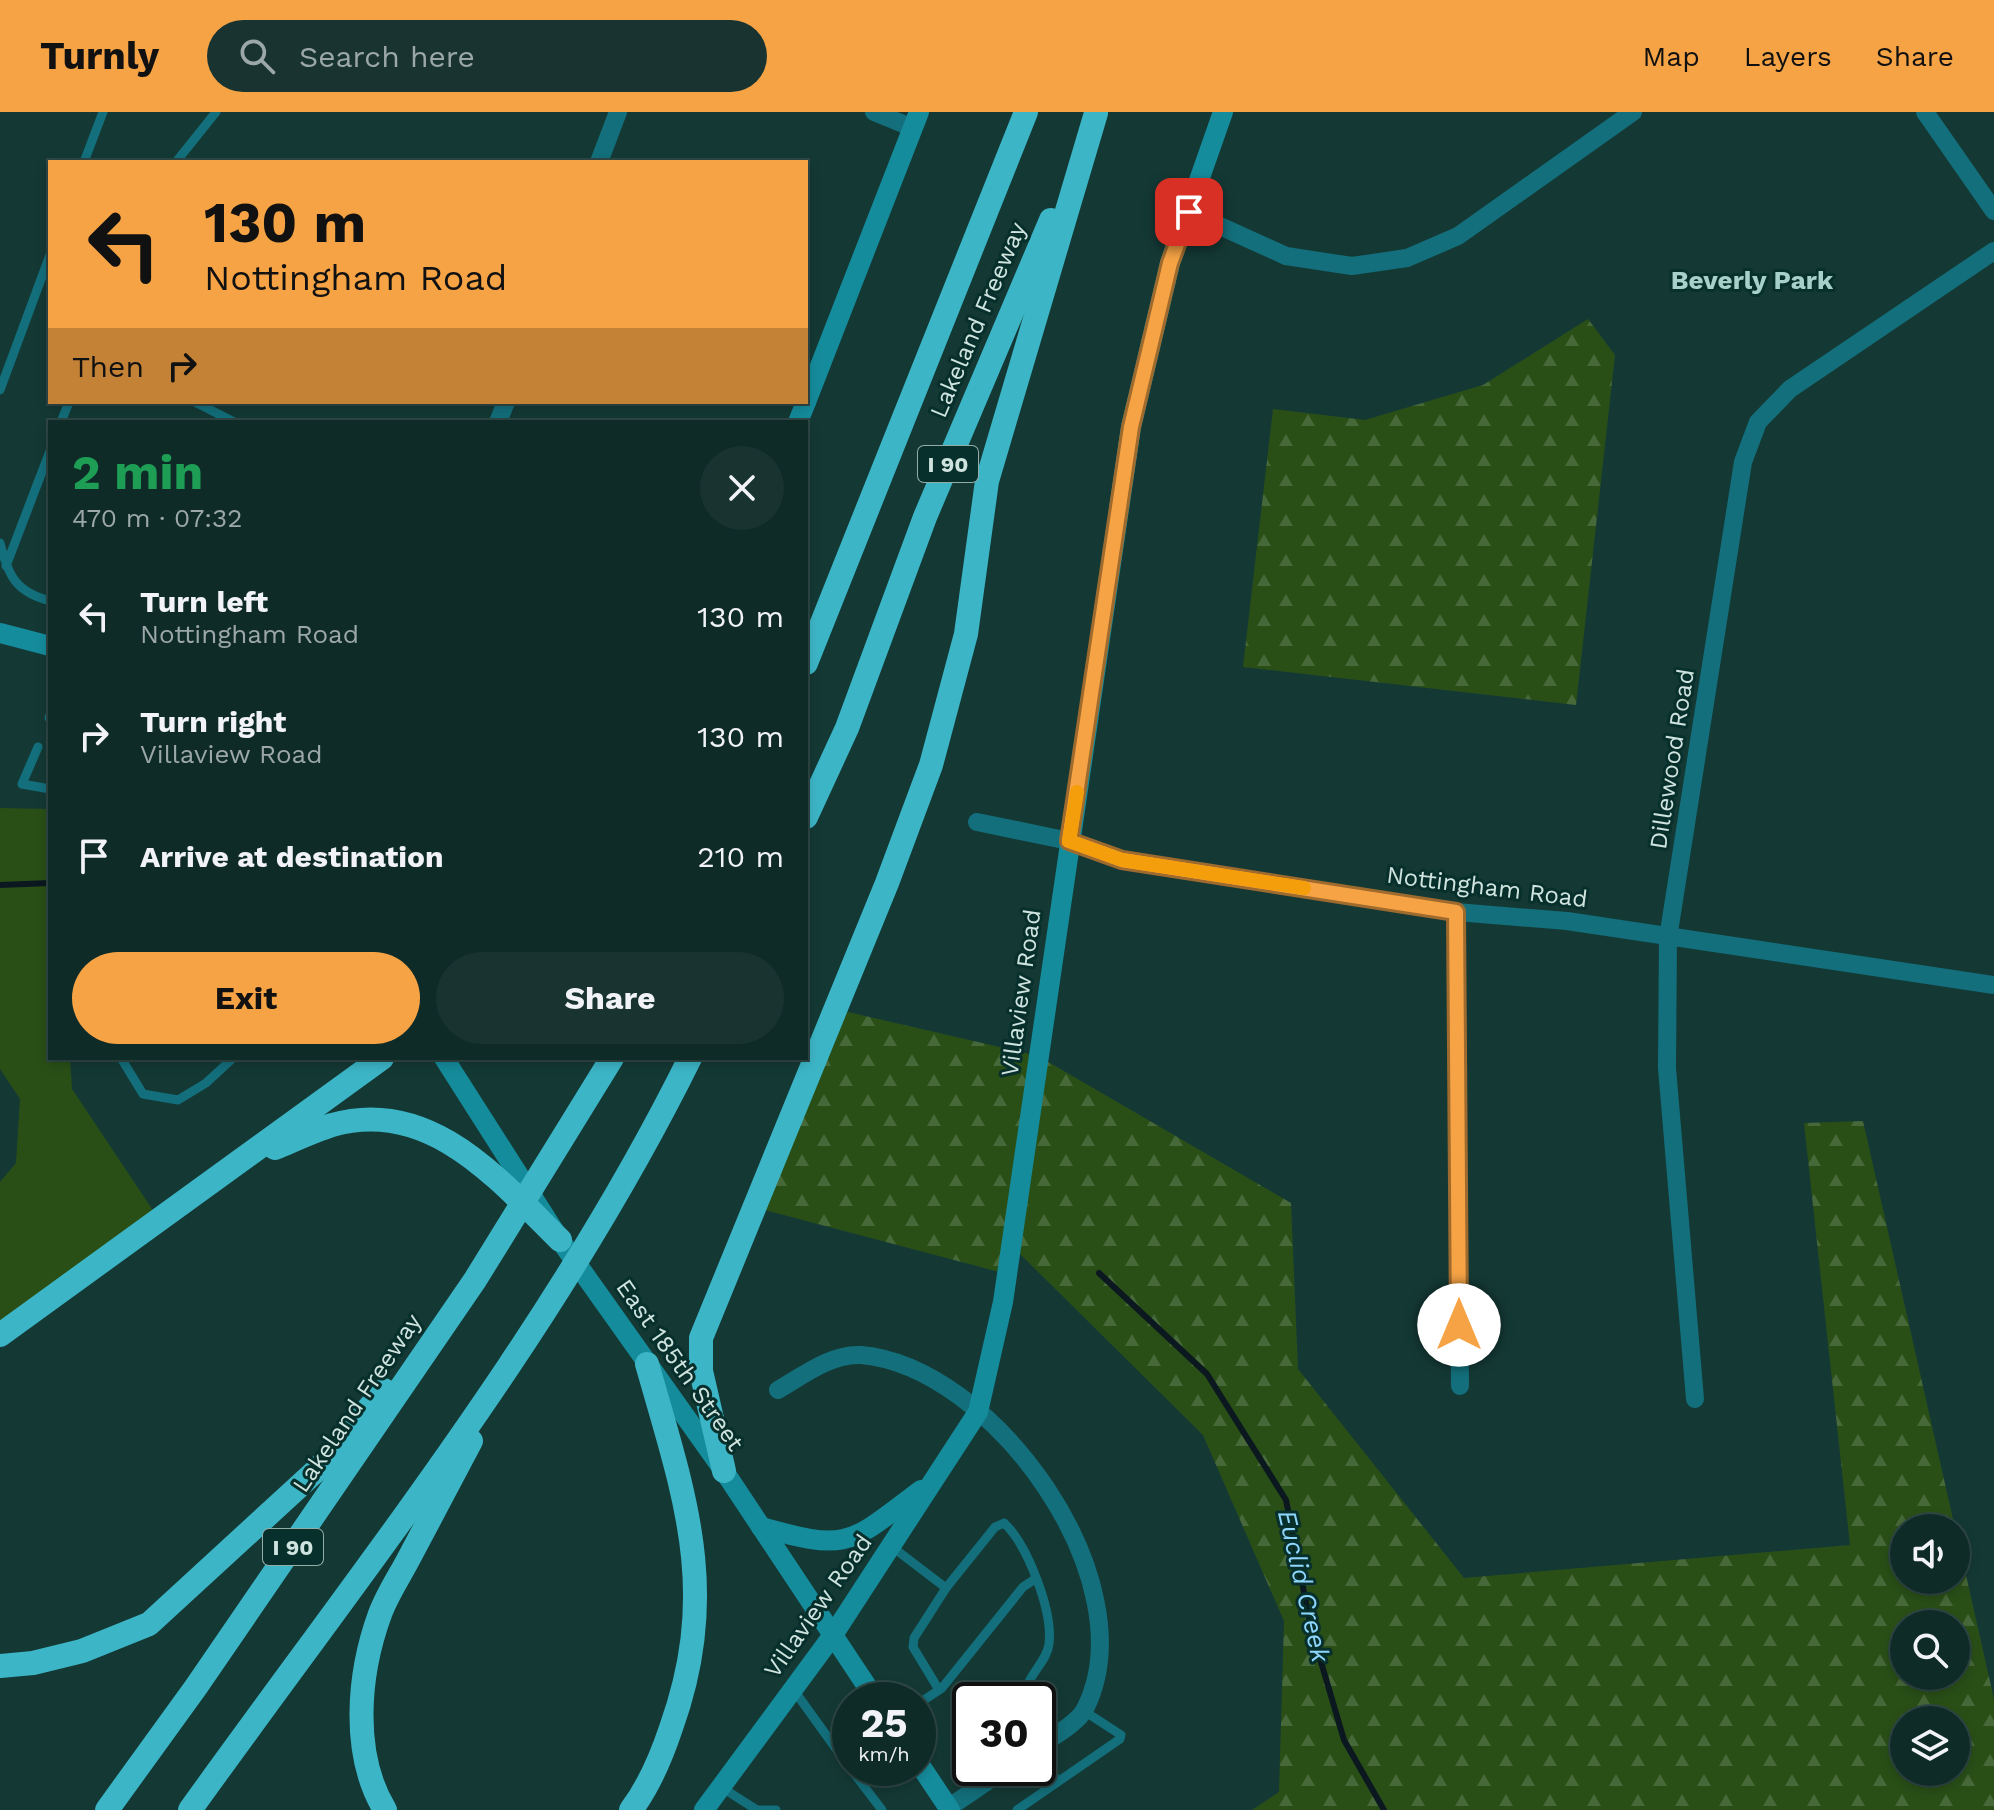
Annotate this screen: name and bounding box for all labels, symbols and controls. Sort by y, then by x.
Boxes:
search box [207,20,767,92]
text: Turnly [40,34,159,78]
icon: search [235,34,279,78]
text: Search here [299,39,475,74]
text: Map [1643,40,1700,73]
text: Layers [1744,40,1832,73]
text: Share [1876,40,1954,73]
pin [1155,178,1223,246]
text: 130 m [204,190,366,256]
icon: arrive [1167,190,1211,234]
icon: left [72,192,176,296]
street label: Lakeland Freeway [924,218,1032,422]
text: Nottingham Road [204,257,507,299]
district label: Beverly Park [1671,265,1834,295]
icon: right [160,344,204,388]
text: Then [72,349,144,384]
text: 2 min [72,444,203,501]
button: close [700,446,784,530]
road number: I 90 [918,446,978,482]
text: 470 m · 07:32 [72,503,242,533]
text: Turn left [140,584,268,619]
icon: left [72,594,116,638]
text: 130 m [697,599,784,634]
text: Nottingham Road [140,619,359,649]
street label: Dillewood Road [1644,667,1700,851]
text: Turn right [140,704,286,739]
icon: right [72,714,116,758]
text: 130 m [697,719,784,754]
text: Villaview Road [140,739,323,769]
icon: arrive [72,834,116,878]
text: Arrive at destination [140,839,444,874]
text: 210 m [697,839,784,874]
street label: Nottingham Road [1385,861,1589,913]
street label: Villaview Road [995,908,1047,1078]
button: Exit [72,952,420,1044]
button: Share [436,952,784,1044]
street label: East 185th Street [610,1274,750,1456]
position arrow [1417,1283,1501,1367]
street label: Lakeland Freeway [287,1308,428,1498]
water label: Euclid Creek [1272,1507,1336,1666]
map controls [1890,1514,1970,1786]
button: sound [1890,1514,1970,1594]
road number: I 90 [263,1529,323,1565]
street label: Villaview Road [758,1529,878,1683]
button: search [1890,1610,1970,1690]
speed limit sign: 30 [952,1682,1056,1786]
text: 25 [860,1700,908,1747]
button: layers [1890,1706,1970,1786]
text: km/h [858,1742,910,1766]

